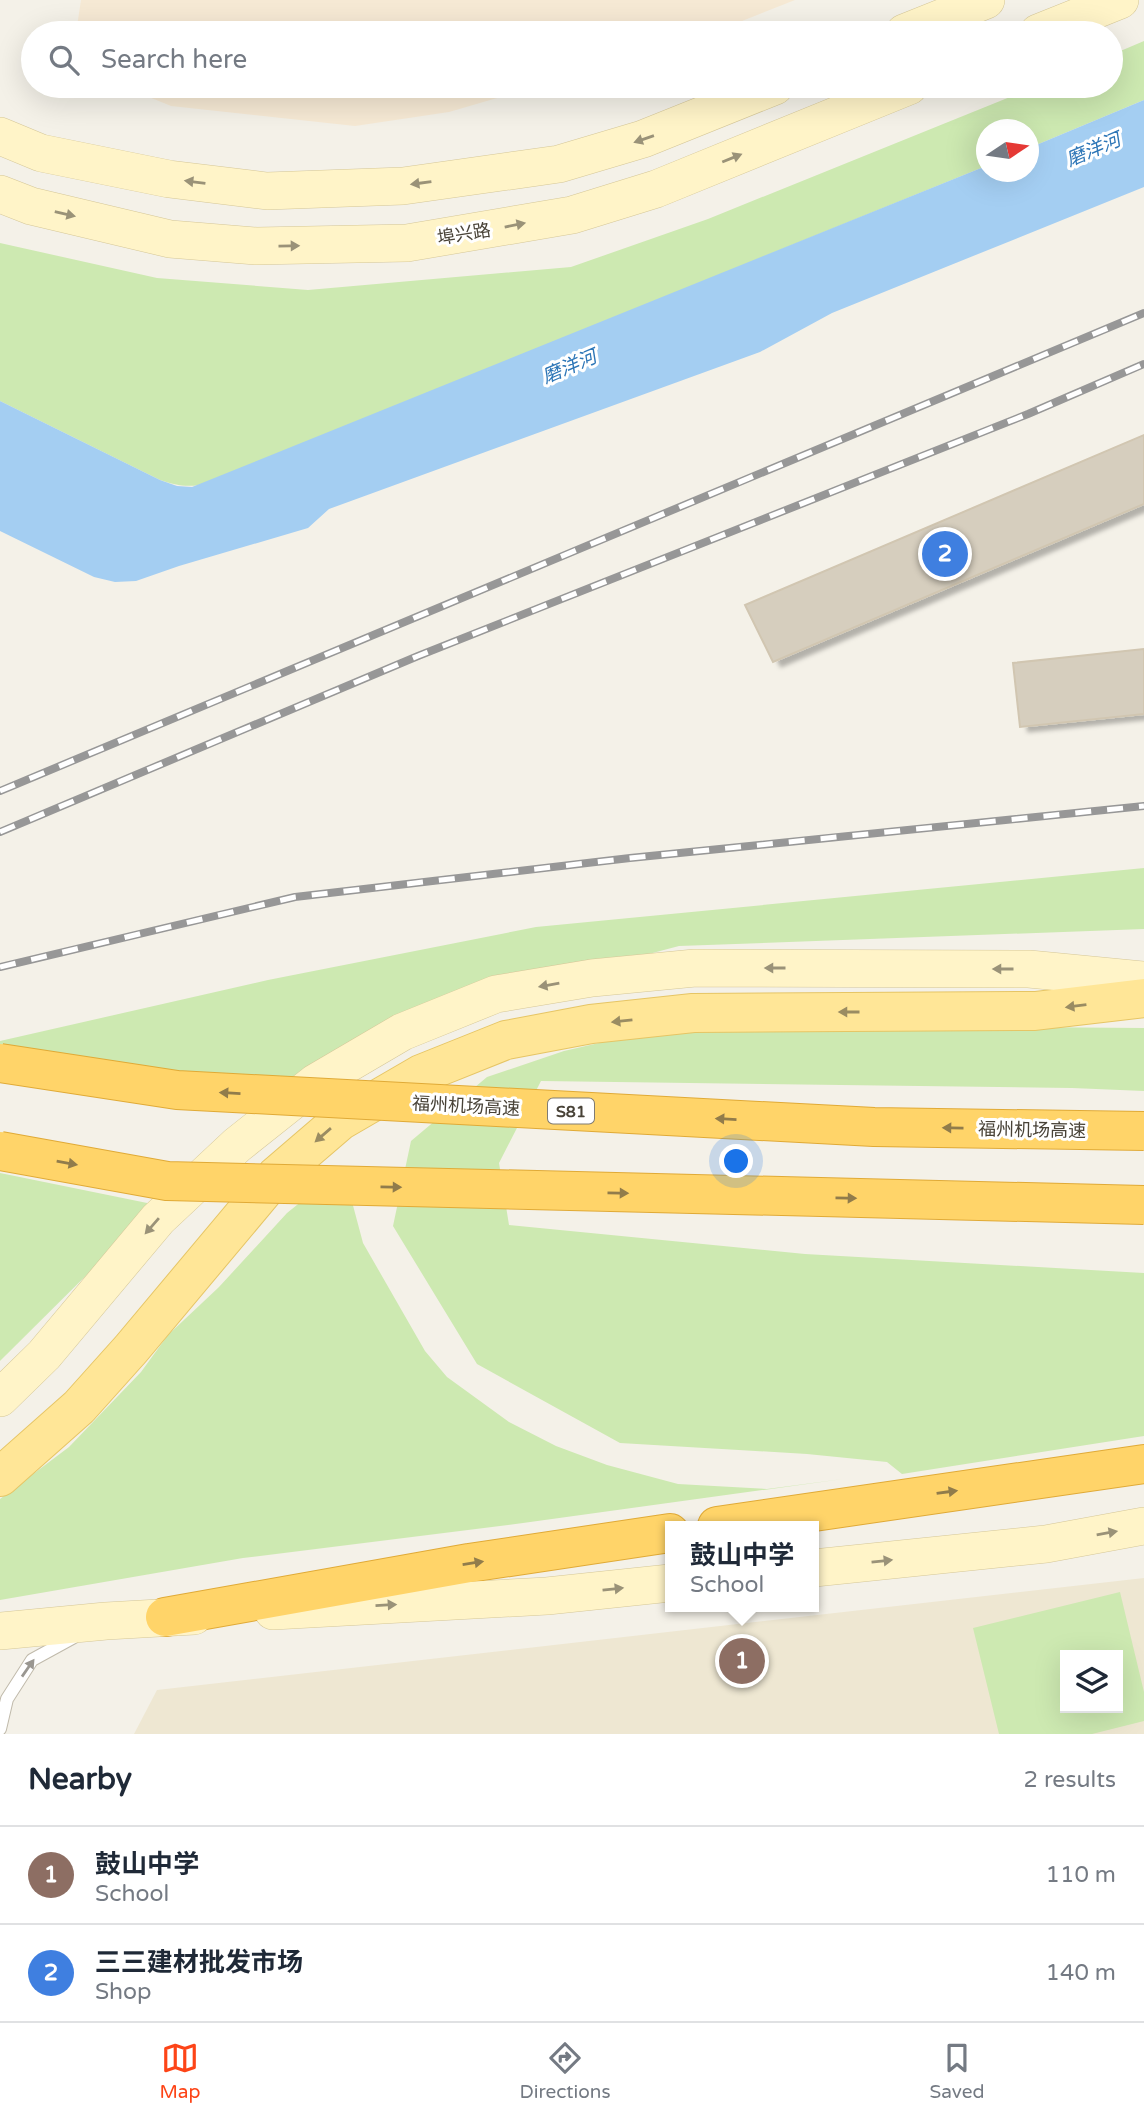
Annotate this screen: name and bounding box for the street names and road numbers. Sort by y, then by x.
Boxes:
street label: 埠兴路 [436,219,492,249]
street label: 福州机场高速 [411,1092,521,1120]
road number: S81 [548,1098,594,1124]
street label: 福州机场高速 [978,1118,1086,1142]

